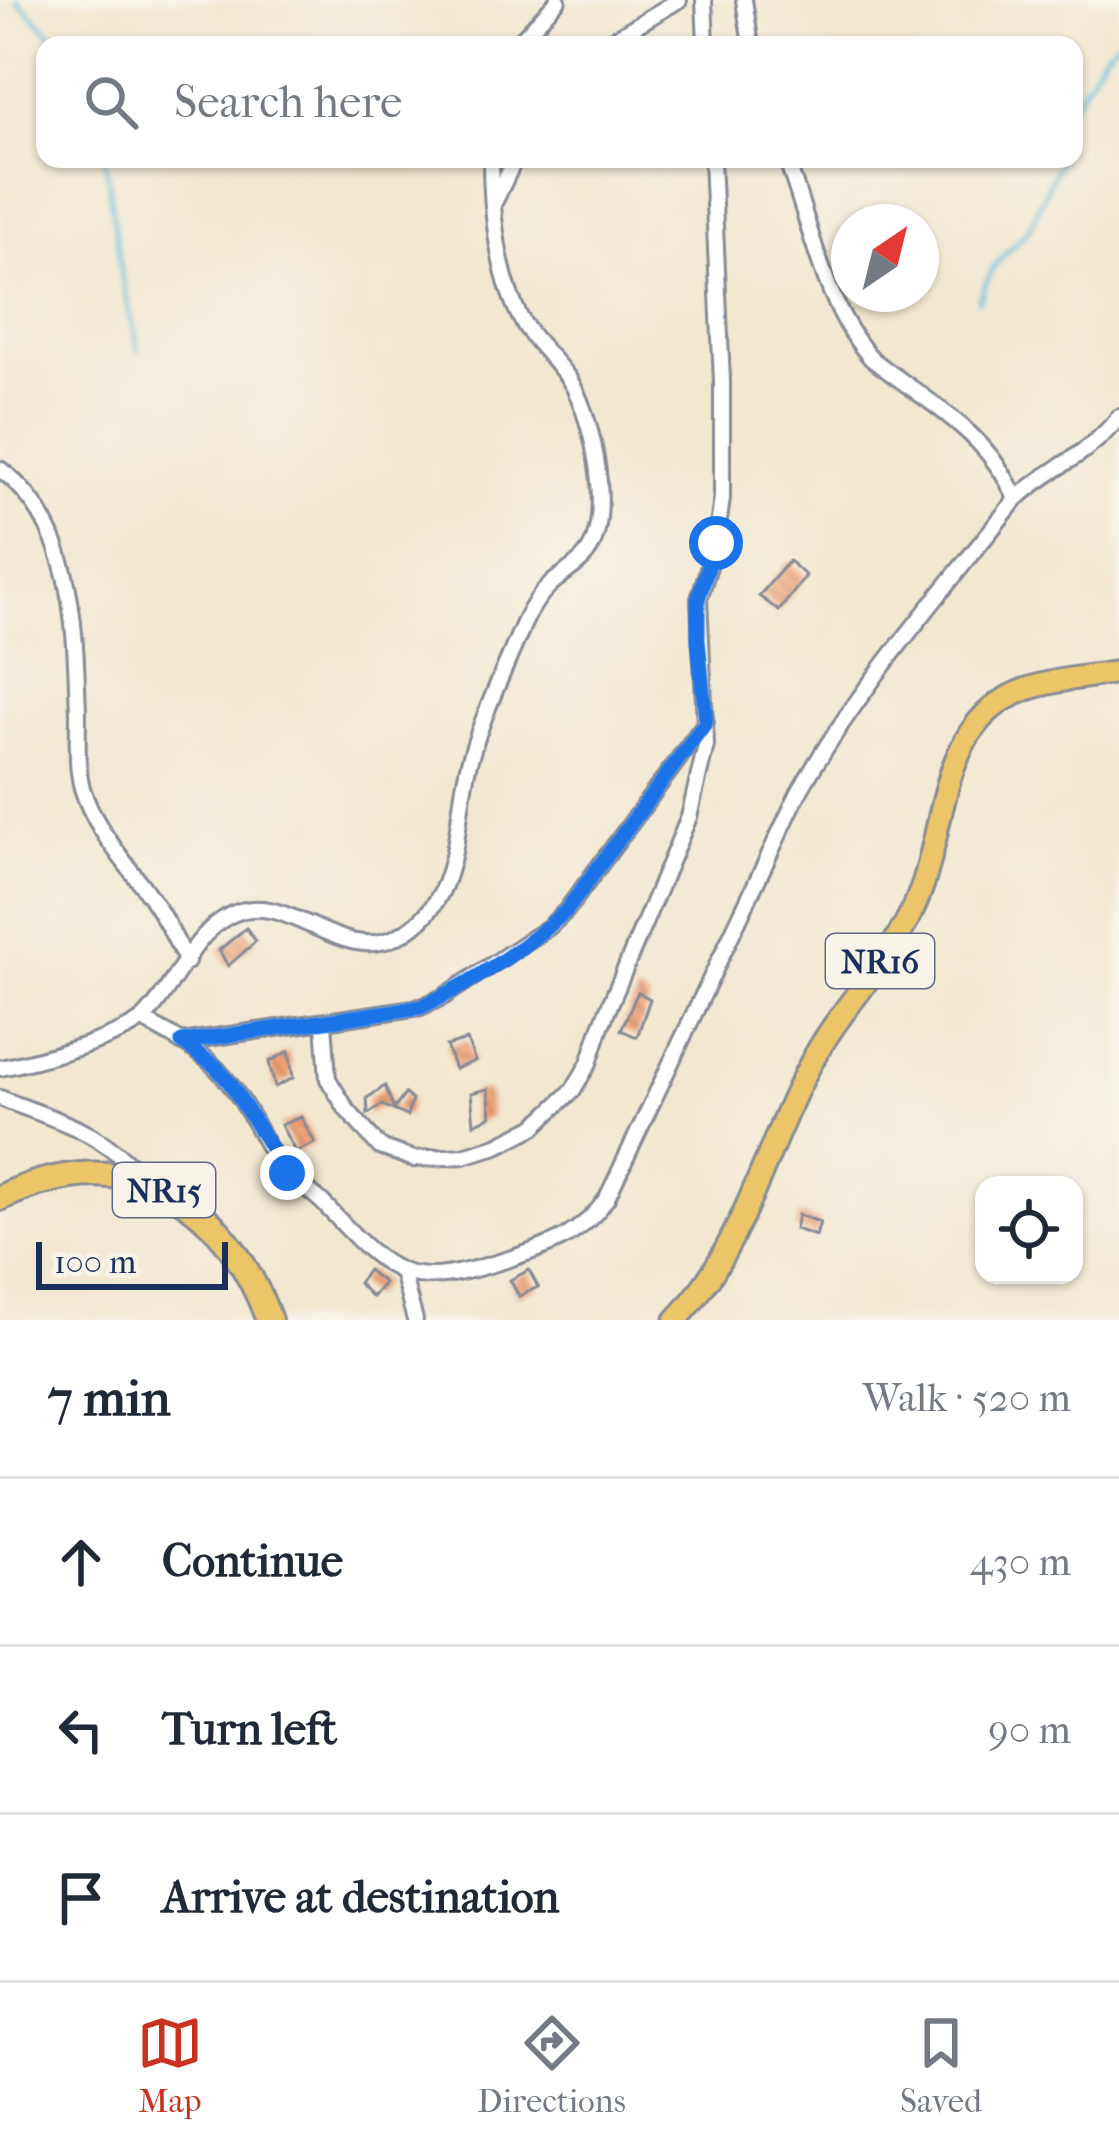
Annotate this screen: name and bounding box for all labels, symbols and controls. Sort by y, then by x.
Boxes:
search box [36,36,1083,168]
icon: search [78,69,144,135]
text: Search here [174,76,402,129]
north arrow [831,204,939,312]
route start [689,516,743,570]
road number: NR16 [826,934,934,988]
route end [260,1146,314,1200]
road number: NR15 [113,1163,215,1217]
map controls [975,1176,1083,1284]
button: locate [975,1176,1083,1284]
scale bar [36,1236,228,1289]
text: 100 m [54,1243,137,1282]
text: 7 min [48,1368,171,1428]
text: Walk · 520 m [863,1375,1071,1421]
icon: ahead [48,1529,114,1595]
text: Continue [162,1535,343,1588]
text: 430 m [970,1539,1071,1585]
icon: left [48,1697,114,1763]
text: Turn left [162,1703,337,1756]
text: 90 m [988,1707,1071,1753]
icon: arrive [48,1865,114,1931]
text: Arrive at destination [162,1871,559,1924]
tab: Map [137,2010,203,2121]
tab: Directions [477,2010,626,2121]
tab: Saved [900,2010,982,2121]

